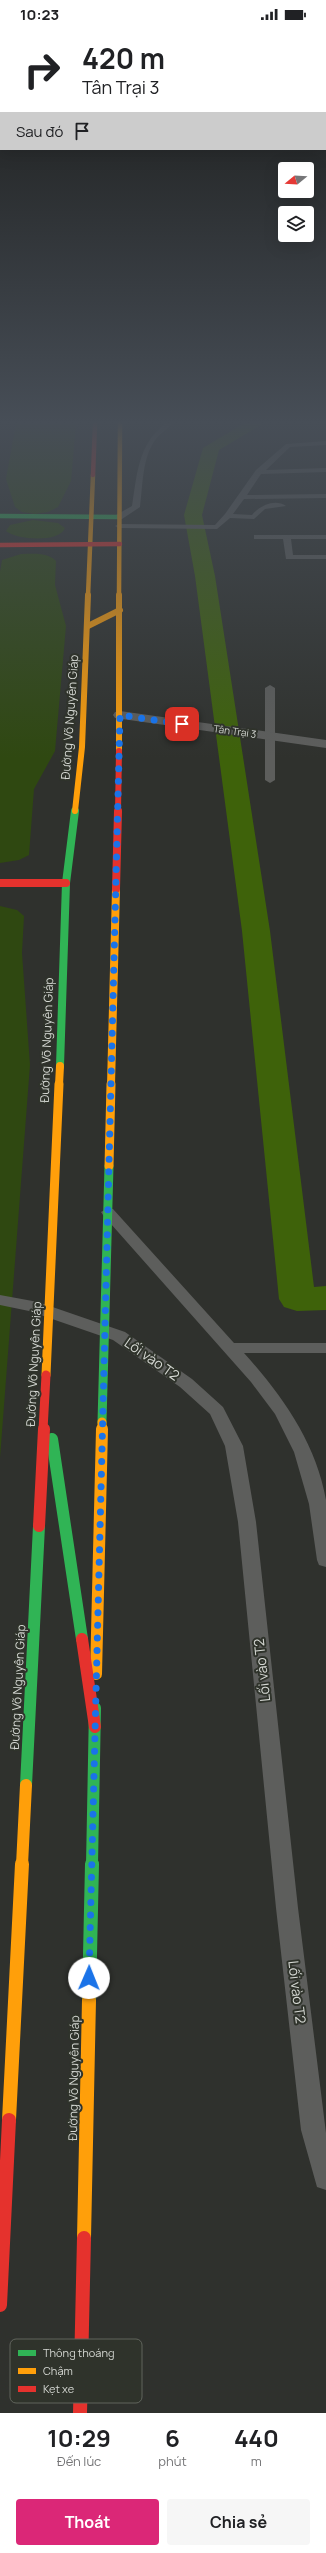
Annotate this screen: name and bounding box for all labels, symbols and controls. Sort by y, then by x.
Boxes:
text: 10:23 [20,4,59,25]
text: 420 m [82,39,165,77]
icon: right [16,44,68,96]
text: Tân Trại 3 [82,75,160,99]
icon: arrive [71,120,93,142]
text: Sau đó [16,121,63,142]
north arrow [278,162,314,198]
map controls [278,162,314,242]
button: layers [278,206,314,242]
street label: Đường Võ Nguyên Giáp [57,654,82,780]
pin [165,707,199,741]
icon: arrive [171,713,193,735]
street label: Tân Trại 3 [213,721,257,741]
street label: Đường Võ Nguyên Giáp [36,977,57,1103]
street label: Đường Võ Nguyên Giáp [22,1301,45,1427]
street label: Lối vào T2 [121,1333,184,1385]
street label: Đường Võ Nguyên Giáp [6,1624,29,1750]
street label: Lối vào T2 [249,1638,274,1703]
position arrow [68,1957,110,1999]
street label: Lối vào T2 [284,1959,311,2025]
street label: Đường Võ Nguyên Giáp [64,2015,83,2141]
legend [10,2339,142,2403]
text: Thông thoáng [43,2345,114,2360]
text: Chậm [43,2363,73,2378]
text: Kẹt xe [43,2381,75,2396]
text: 10:29 [47,2421,111,2454]
text: 6 [165,2421,180,2454]
text: 440 [234,2421,279,2454]
text: Đến lúc [57,2452,101,2470]
text: phút [158,2452,187,2470]
text: m [251,2452,262,2470]
button: Thoát [16,2499,159,2545]
button: Chia sẻ [167,2499,310,2545]

